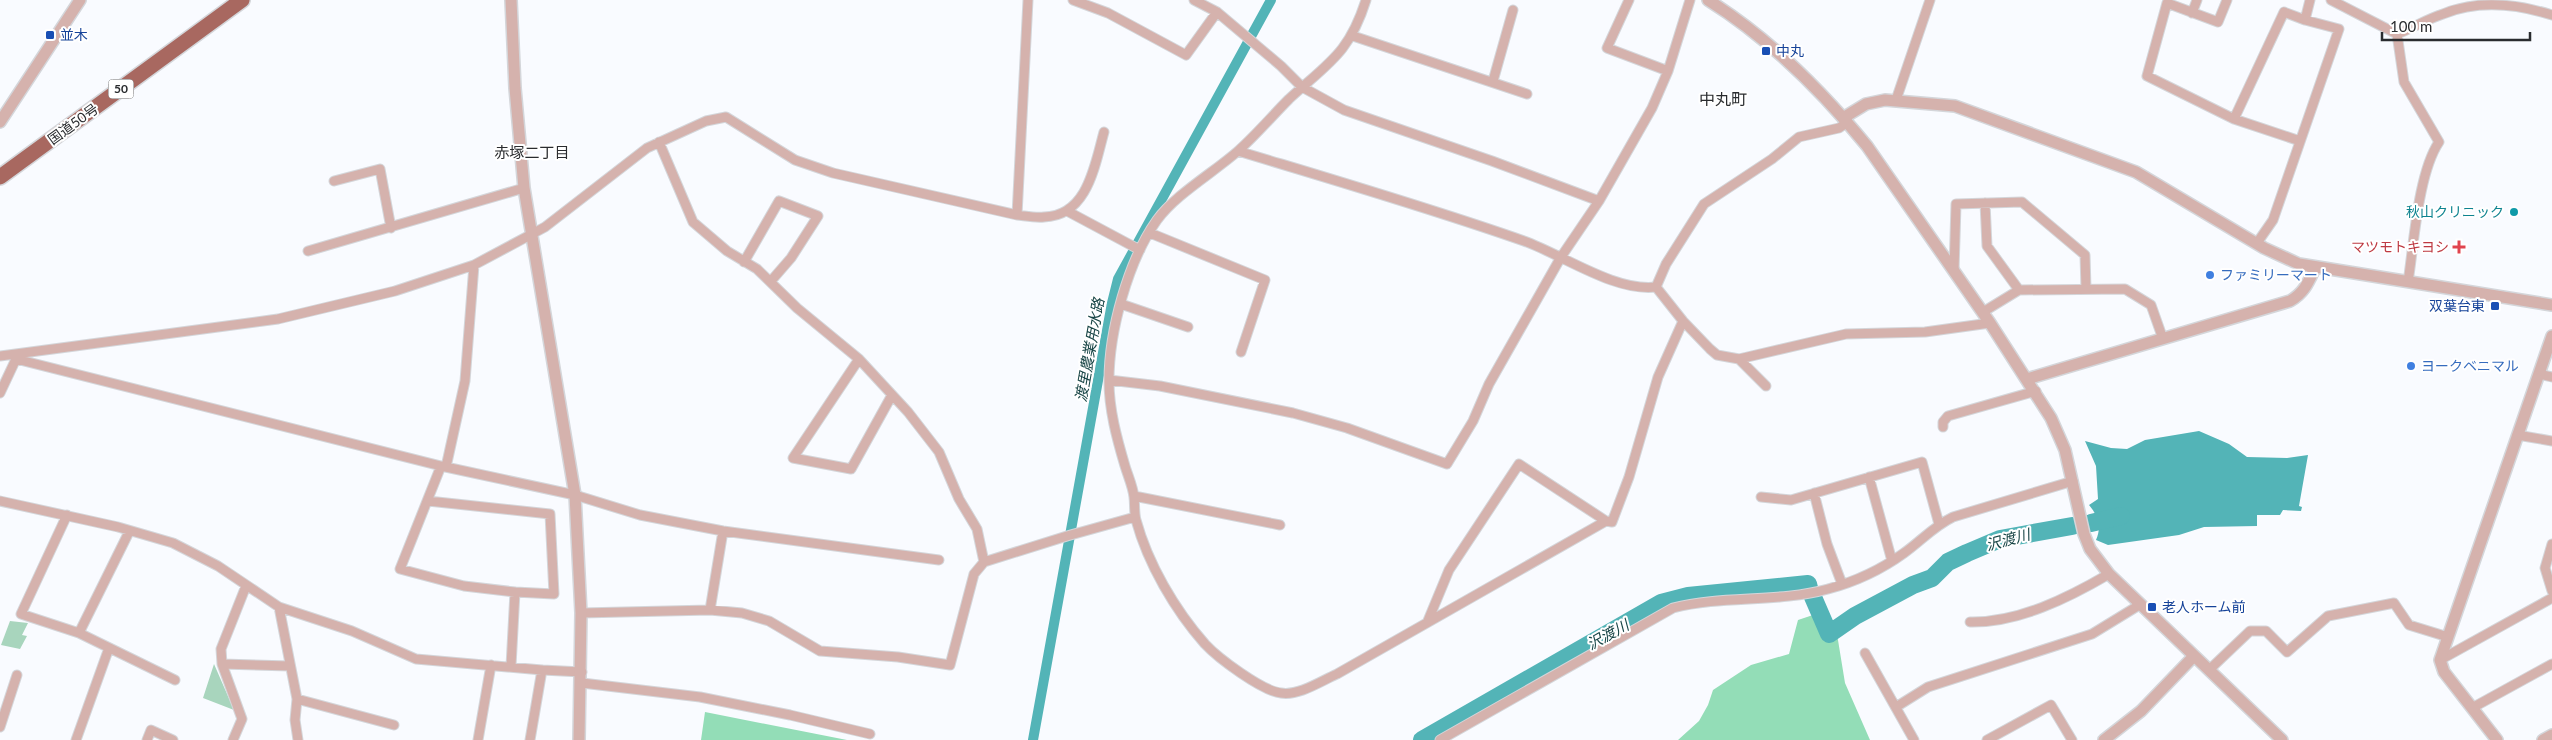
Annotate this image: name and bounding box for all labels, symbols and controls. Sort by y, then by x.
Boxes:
scale bar [2382,10,2530,42]
text: 100 m [2390,17,2432,35]
place label: 並木 [60,26,88,43]
marker: 並木 [44,29,56,41]
place label: 中丸 [1776,42,1804,59]
marker: 中丸 [1760,45,1772,57]
road number: 50 [108,80,134,98]
district label: 中丸町 [1699,89,1747,108]
street label: 国道50号 [44,100,101,148]
district label: 赤塚二丁目 [494,143,570,161]
place label: 秋山クリニック [2406,203,2504,220]
marker: 秋山クリニック [2508,206,2520,218]
place label: マツモトキヨシ [2351,238,2449,255]
marker: マツモトキヨシ [2453,241,2465,253]
place label: ファミリーマート [2220,266,2332,283]
marker: ファミリーマート [2204,269,2216,281]
water label: 渡里農業用水路 [1071,295,1107,403]
place label: 双葉台東 [2429,297,2485,314]
marker: 双葉台東 [2489,300,2501,312]
place label: ヨークベニマル [2421,357,2519,374]
marker: ヨークベニマル [2405,360,2417,372]
water label: 沢渡川 [1984,524,2034,554]
place label: 老人ホーム前 [2162,598,2246,615]
marker: 老人ホーム前 [2146,601,2158,613]
water label: 沢渡川 [1583,614,1633,653]

